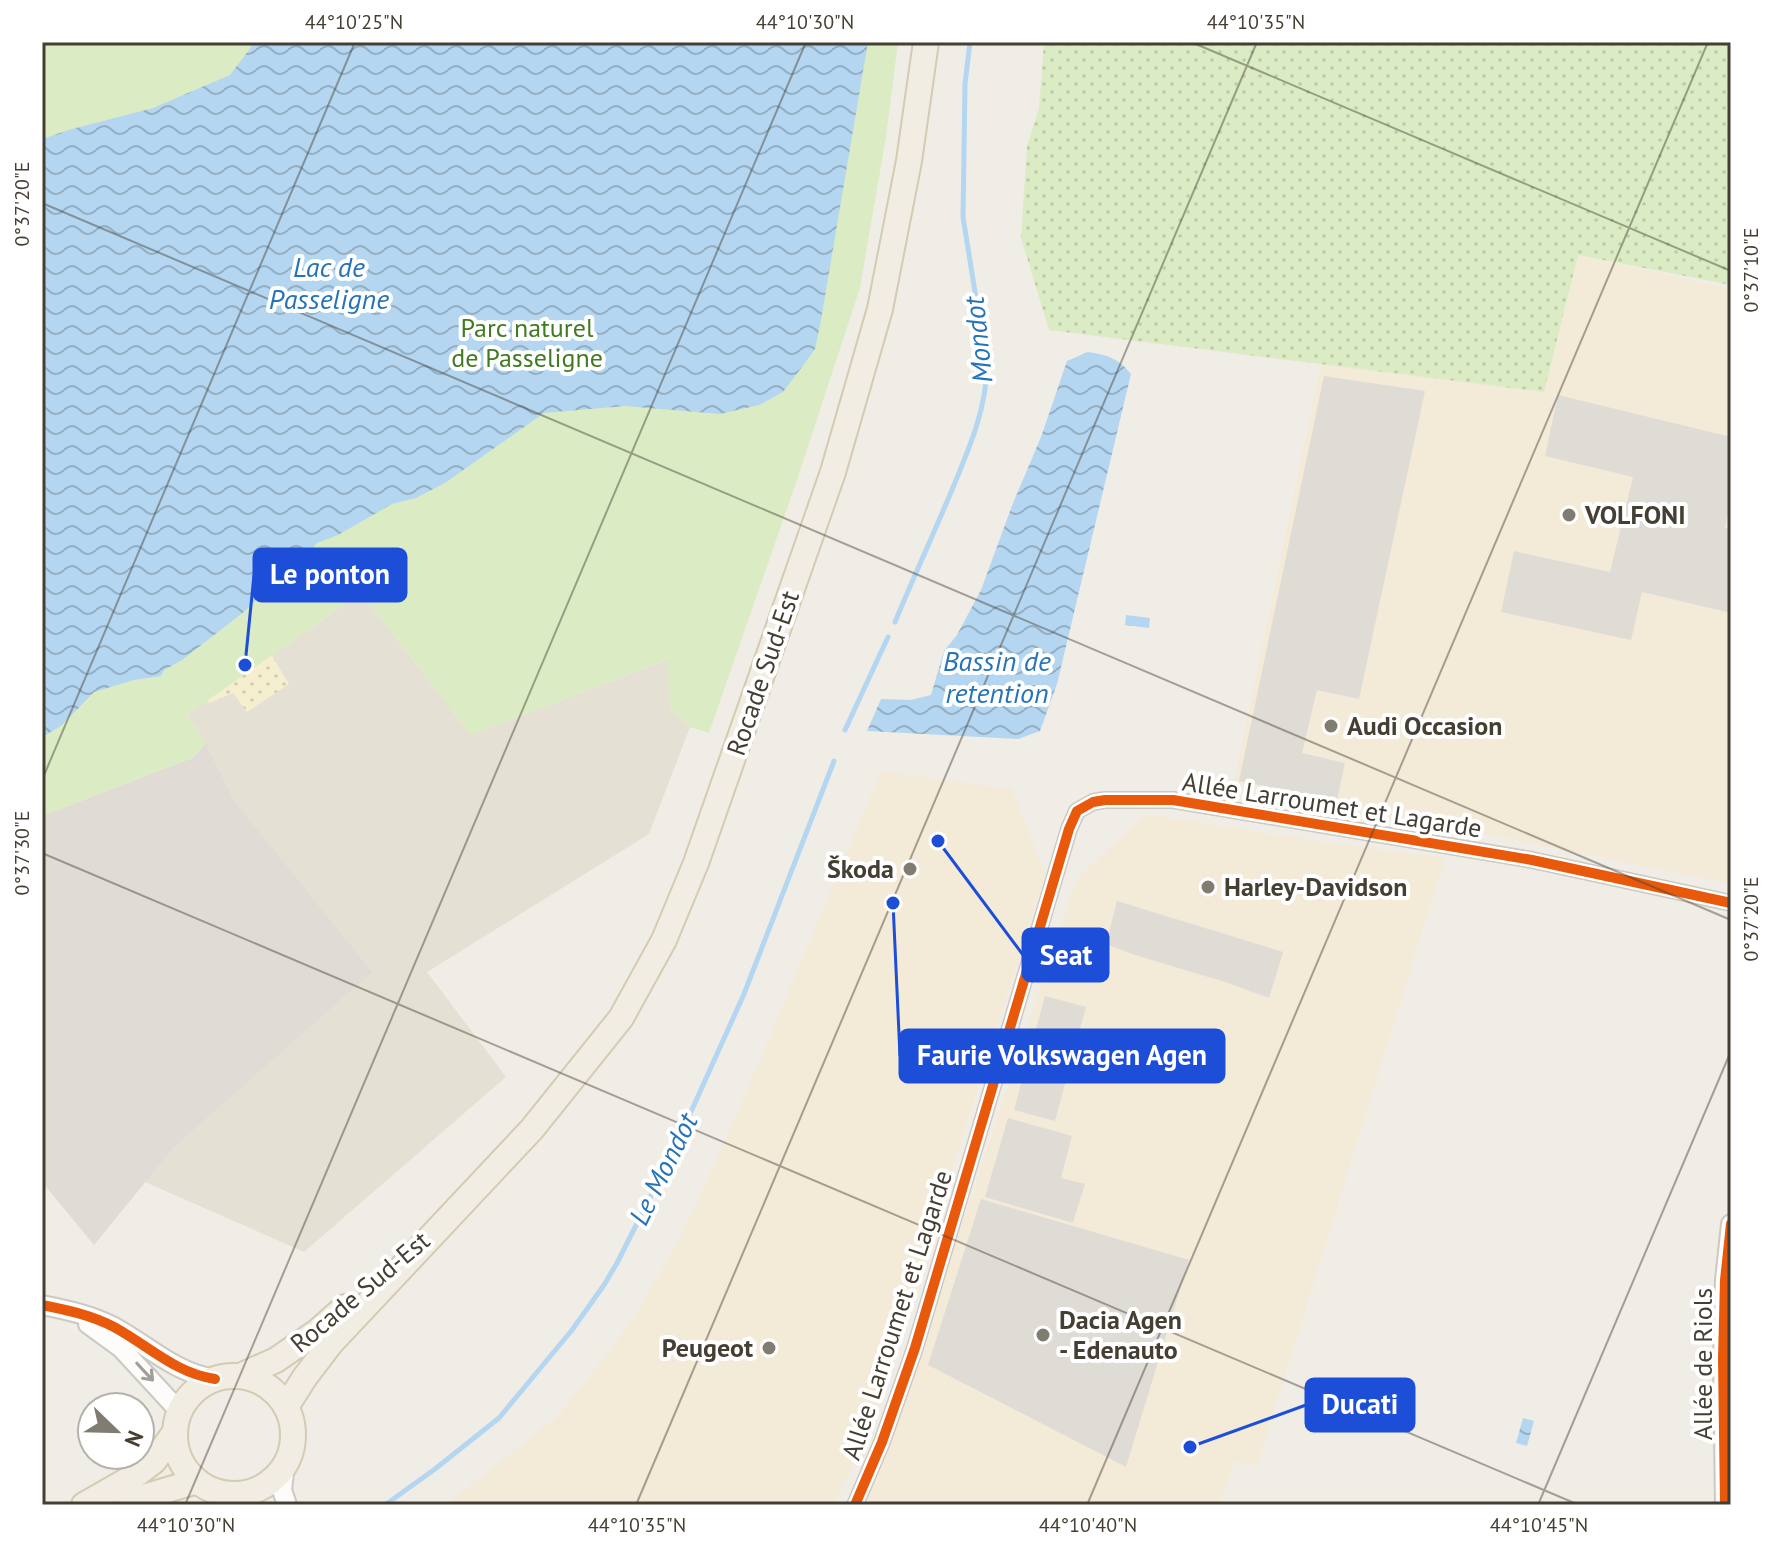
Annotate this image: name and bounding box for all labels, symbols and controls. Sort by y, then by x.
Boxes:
text: 44°10'25"N [305,9,403,35]
text: 44°10'30"N [756,9,854,35]
text: 44°10'35"N [1207,9,1305,35]
text: 0°37'20"E [9,162,35,246]
text: 0°37'10"E [1738,228,1764,312]
water label: Lac de Passeligne [269,248,389,317]
water label: Mondot [954,294,1000,385]
park label: Parc naturel de Passeligne [451,311,603,374]
place label: VOLFONI [1584,498,1686,531]
marker: VOLFONI [1560,506,1578,524]
callout: Le ponton [254,549,406,601]
text: Le ponton [270,555,390,592]
street label: Rocade Sud-Est [719,586,806,759]
water label: Bassin de retention [943,642,1051,711]
place label: Audi Occasion [1347,709,1502,742]
marker: Audi Occasion [1322,717,1340,735]
street label: Allée Larroumet et Lagarde [1180,765,1484,844]
text: 0°37'30"E [9,811,35,895]
place label: Škoda [827,852,894,885]
marker: Škoda [901,860,919,878]
place label: Harley-Davidson [1224,870,1407,903]
text: 0°37'20"E [1738,877,1764,961]
marker: Harley-Davidson [1199,878,1217,896]
callout: Seat [1023,929,1108,981]
text: Seat [1040,936,1093,973]
callout: Faurie Volkswagen Agen [900,1030,1224,1082]
text: Faurie Volkswagen Agen [917,1036,1207,1073]
water label: Le Mondot [620,1106,706,1231]
street label: Allée Larroumet et Lagarde [834,1166,959,1464]
street label: Rocade Sud-Est [283,1224,436,1359]
street label: Allée de Riols [1686,1288,1719,1440]
place label: Dacia Agen - Edenauto [1059,1303,1182,1366]
marker: Dacia Agen - Edenauto [1034,1326,1052,1344]
place label: Peugeot [662,1331,753,1364]
marker: Peugeot [760,1339,778,1357]
one-way arrow [135,1362,153,1382]
callout: Ducati [1306,1379,1414,1431]
text: Ducati [1322,1385,1398,1422]
north arrow [76,1391,156,1471]
text: N [119,1427,150,1451]
text: 44°10'30"N [137,1512,235,1538]
text: 44°10'35"N [588,1512,686,1538]
text: 44°10'40"N [1039,1512,1137,1538]
text: 44°10'45"N [1490,1512,1588,1538]

